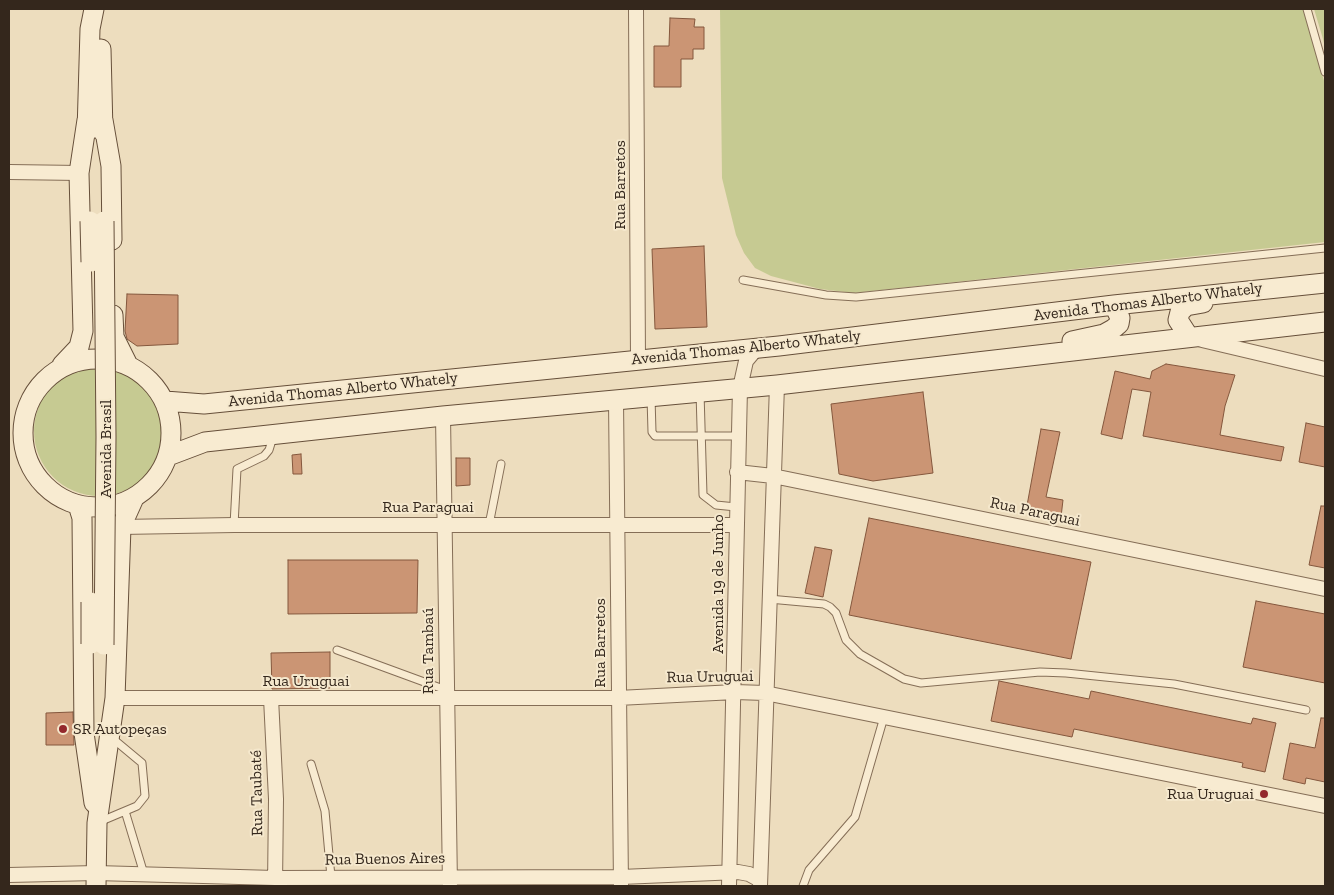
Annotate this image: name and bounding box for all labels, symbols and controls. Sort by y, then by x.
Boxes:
street label: Rua Barretos [610,140,630,230]
street label: Avenida Thomas Alberto Whately [1032,278,1264,326]
street label: Avenida Thomas Alberto Whately [630,326,862,370]
street label: Avenida Thomas Alberto Whately [227,368,459,412]
street label: Avenida Brasil [96,400,116,498]
street label: Rua Paraguai [988,493,1082,531]
street label: Rua Paraguai [382,497,474,517]
street label: Avenida 19 de Junho [708,514,728,654]
street label: Rua Barretos [590,598,610,688]
street label: Rua Tambaú [418,608,438,694]
street label: Rua Uruguai [666,667,754,687]
street label: Rua Uruguai [263,671,349,691]
place label: SR Autopeças [73,719,167,739]
marker: SR Autopeças [57,723,69,735]
street label: Rua Taubaté [247,750,267,836]
place label: Rua Uruguai [1167,784,1254,804]
marker: Rua Uruguai [1258,788,1270,800]
street label: Rua Buenos Aires [325,848,445,870]

